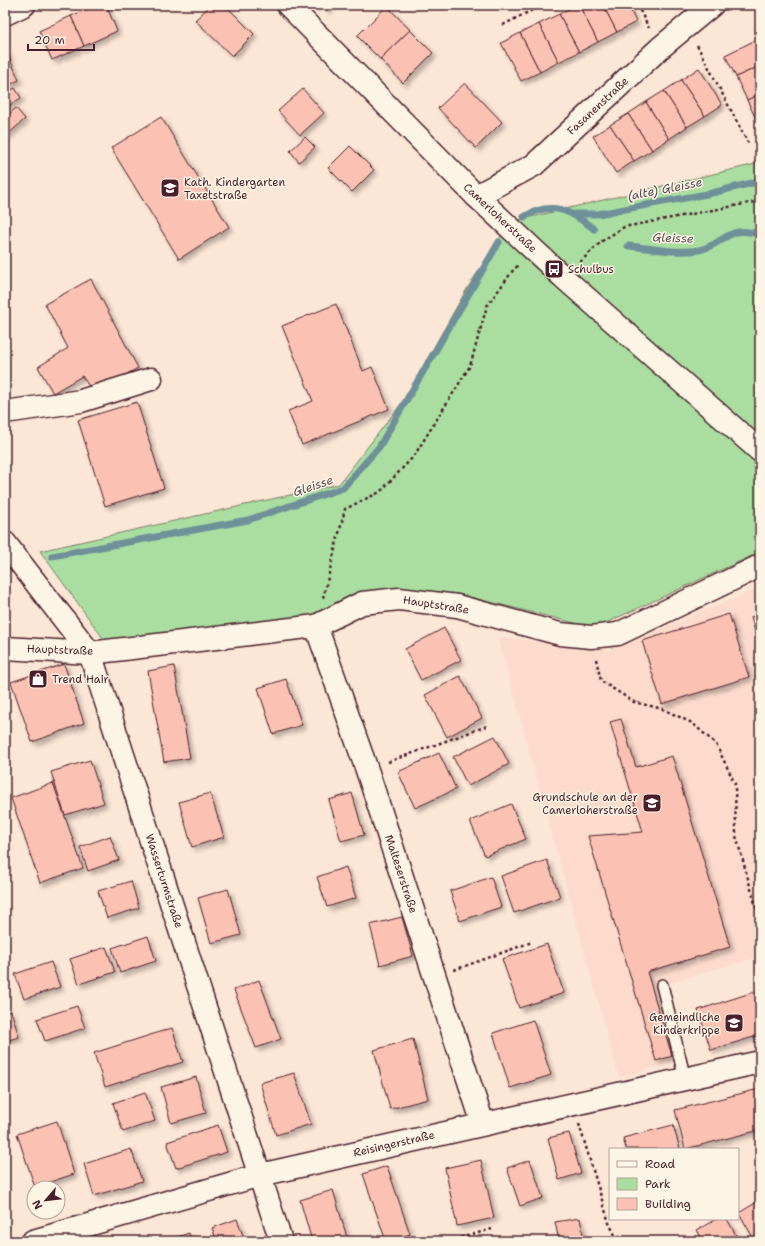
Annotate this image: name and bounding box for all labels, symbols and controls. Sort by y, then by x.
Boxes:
scale bar [28,26,94,52]
text: 20 m [34,32,65,48]
street label: Fasanenstraße [564,74,632,138]
water label: (alte) Gleisse [626,174,704,204]
place label: Kath. Kindergarten Taxetstraße [184,175,285,203]
school or university icon: Kath. Kindergarten Taxetstraße [159,177,181,199]
street label: Camerloherstraße [460,180,540,256]
water label: Gleisse [652,229,694,247]
bus stop icon: Schulbus [543,258,565,280]
place label: Schulbus [568,262,614,277]
water label: Gleisse [291,472,335,500]
street label: Hauptstraße [402,592,470,618]
street label: Hauptstraße [26,641,94,659]
shop icon: Trend Hair [27,668,49,690]
place label: Trend Hair [52,672,109,687]
place label: Grundschule an der Camerloherstraße [533,790,638,818]
school or university icon: Grundschule an der Camerloherstraße [641,792,663,814]
street label: Wasserturmstraße [142,832,186,930]
street label: Malteserstraße [381,833,421,915]
place label: Gemeindliche Kinderkrippe [649,1010,720,1038]
school or university icon: Gemeindliche Kinderkrippe [723,1012,745,1034]
street label: Reisingerstraße [352,1127,436,1161]
legend [609,1148,739,1220]
text: Road [645,1156,676,1172]
text: Park [645,1176,671,1192]
north arrow [26,1180,66,1220]
text: Building [645,1196,691,1212]
text: N [29,1197,46,1212]

